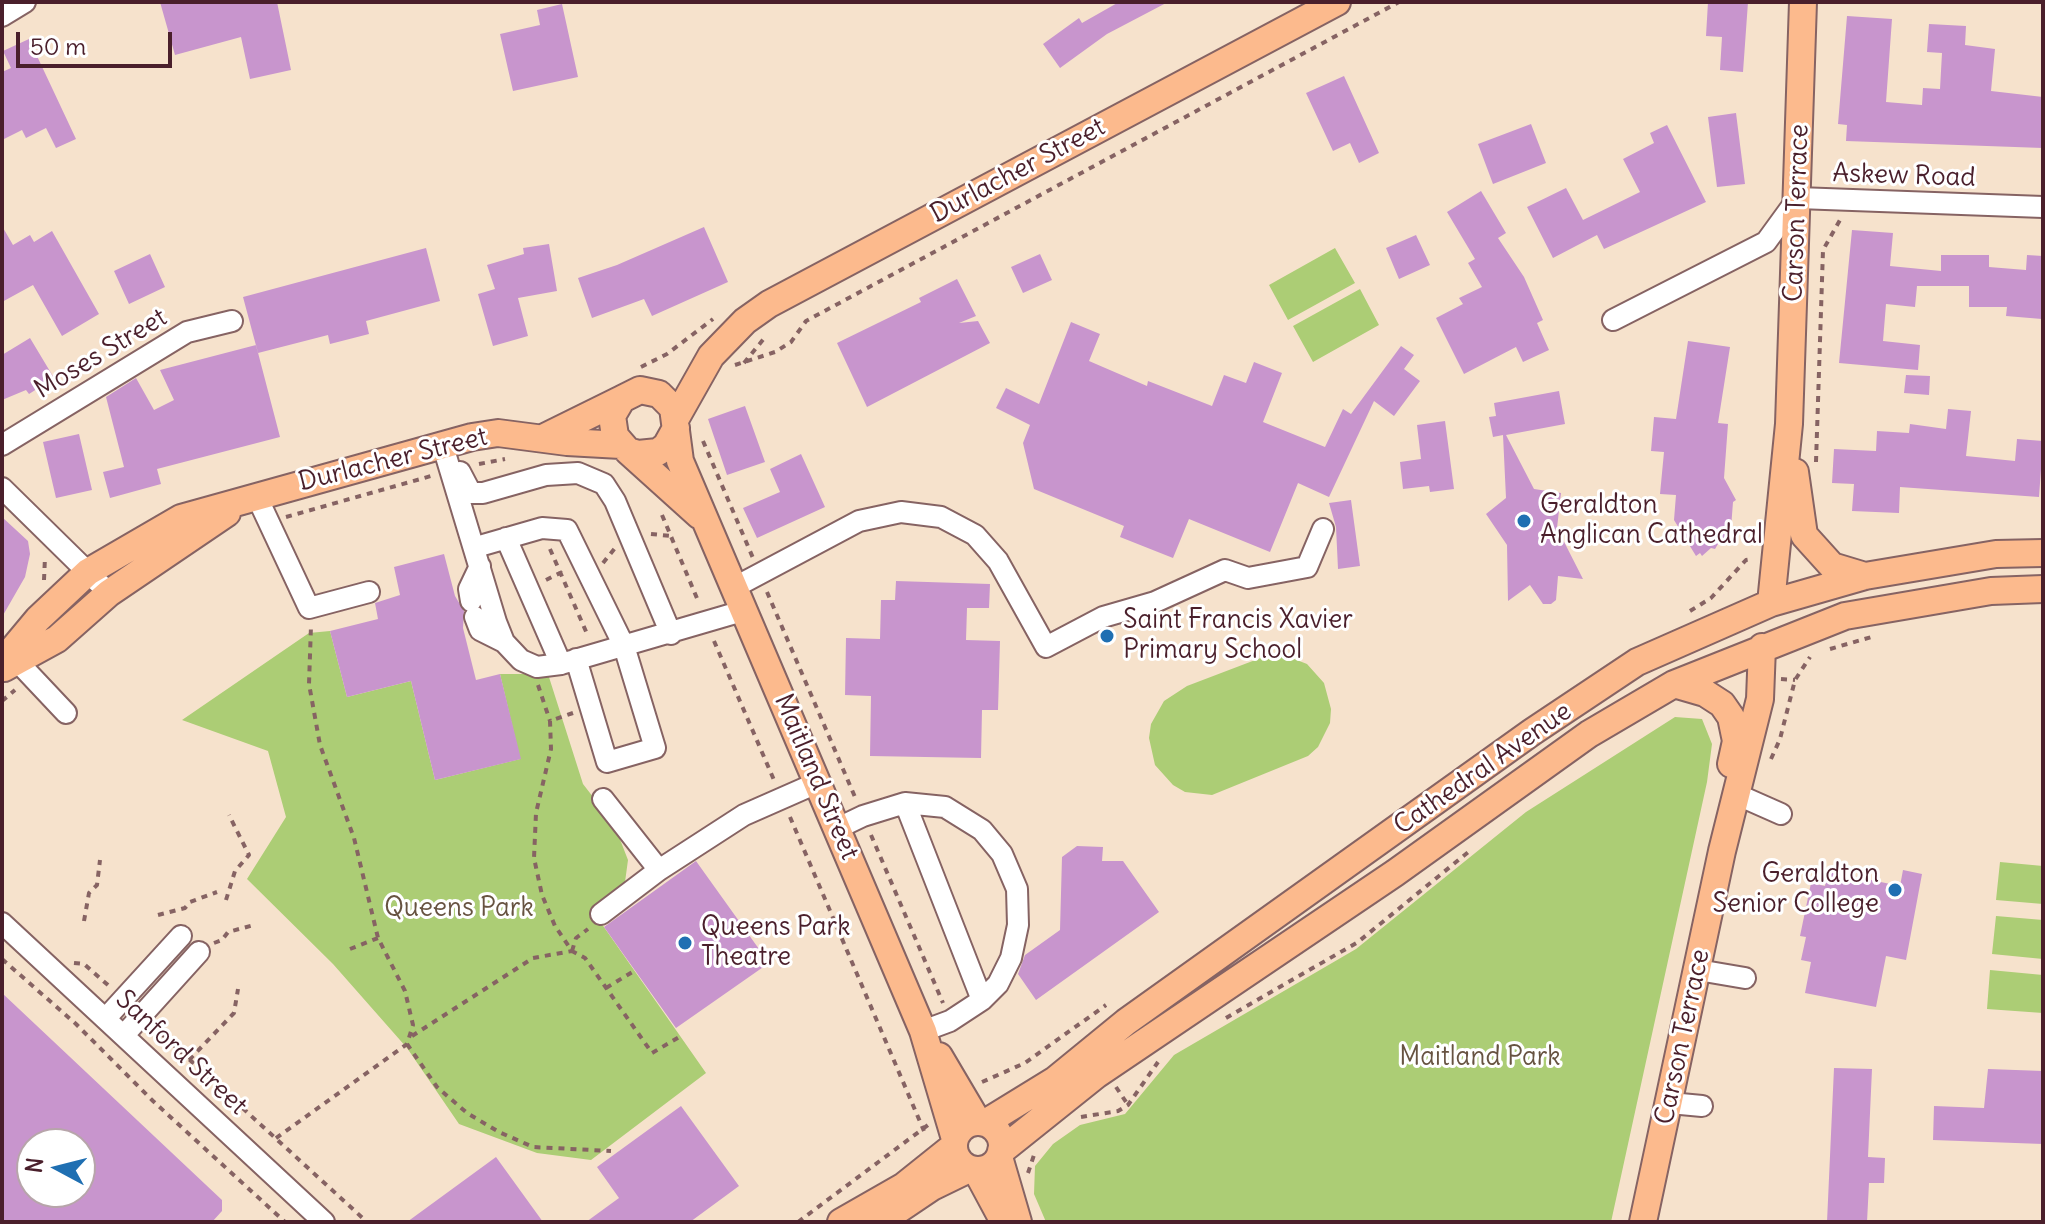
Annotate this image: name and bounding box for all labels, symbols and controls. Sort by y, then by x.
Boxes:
scale bar [20,16,176,66]
text: 50 m [30,31,86,61]
street label: Durlacher Street [925,112,1111,230]
street label: Carson Terrace [1778,123,1816,303]
street label: Askew Road [1832,158,1976,194]
street label: Moses Street [29,302,173,406]
street label: Durlacher Street [295,421,491,499]
place label: Geraldton Anglican Cathedral [1540,490,1763,552]
marker: Geraldton Anglican Cathedral [1515,512,1533,530]
place label: Saint Francis Xavier Primary School [1123,605,1353,666]
marker: Saint Francis Xavier Primary School [1098,627,1116,645]
street label: Maitland Street [767,689,865,865]
street label: Cathedral Avenue [1388,696,1578,842]
place label: Geraldton Senior College [1713,859,1879,920]
marker: Geraldton Senior College [1886,881,1904,899]
park label: Queens Park [384,893,534,925]
place label: Queens Park Theatre [701,912,850,974]
marker: Queens Park Theatre [676,934,694,952]
street label: Carson Terrace [1649,947,1717,1127]
street label: Sanford Street [109,984,253,1122]
park label: Maitland Park [1399,1042,1561,1074]
north arrow [16,1128,96,1208]
text: N [19,1156,49,1175]

